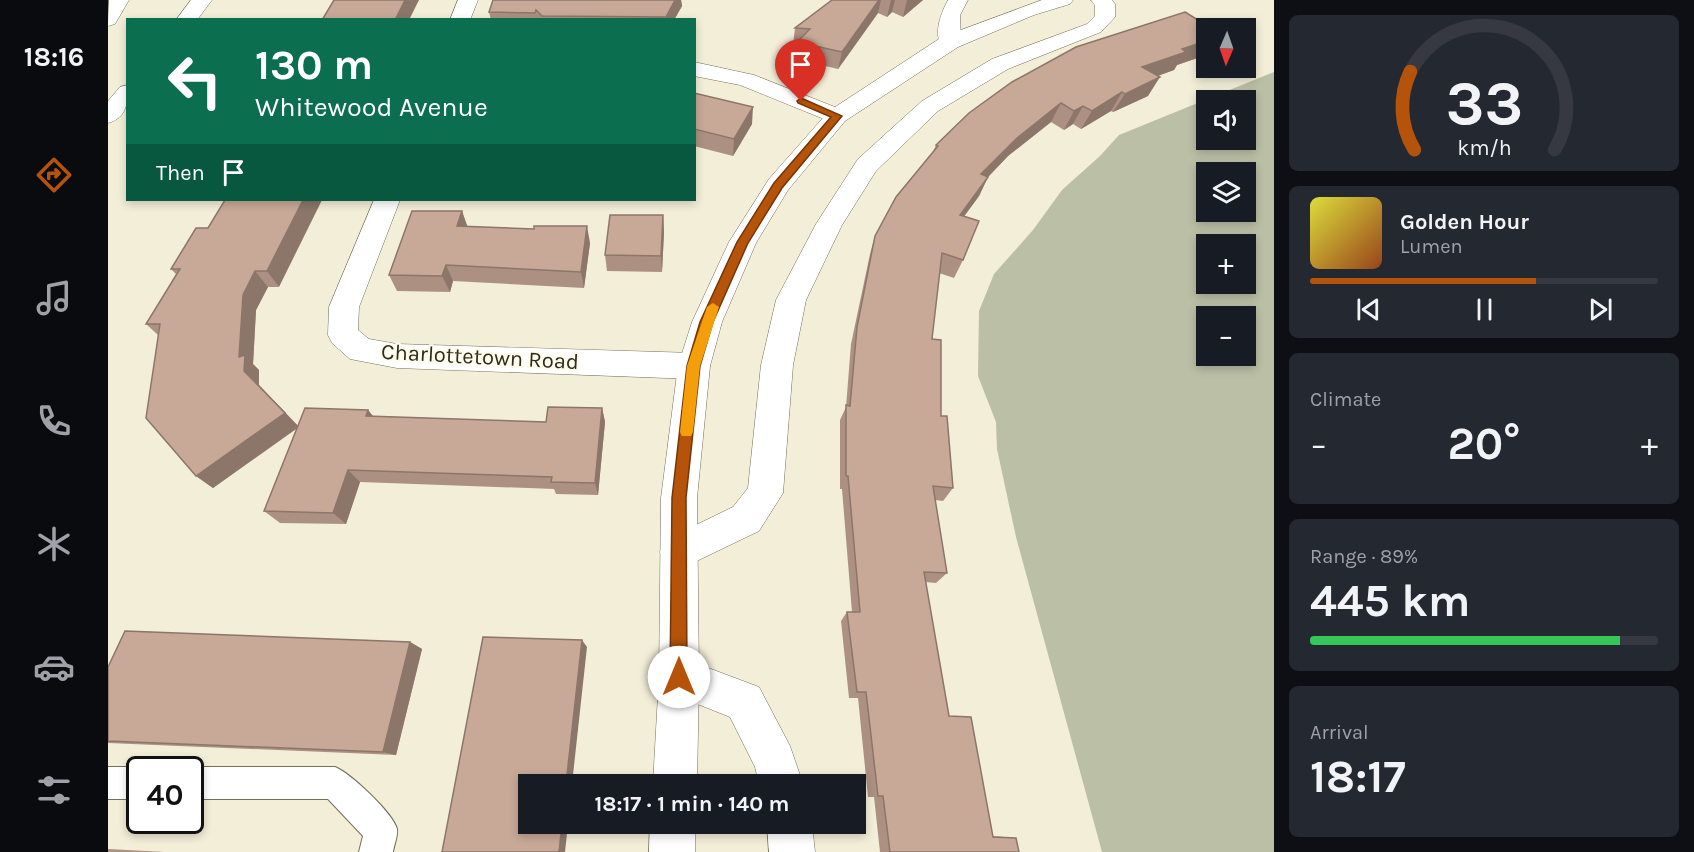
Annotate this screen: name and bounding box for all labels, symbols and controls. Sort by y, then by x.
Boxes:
north arrow [1196,18,1256,78]
map controls [1196,18,1256,366]
pin [775,39,826,101]
text: 130 m [255,40,373,90]
text: 18:16 [24,41,84,73]
icon: left [156,42,234,120]
icon: arrive [784,48,817,81]
text: 33 [1445,67,1523,140]
button: sound [1196,90,1256,150]
text: Whitewood Avenue [255,91,488,123]
text: km/h [1457,135,1511,160]
icon: directions [33,154,75,196]
icon: arrive [217,156,250,189]
text: Then [156,160,205,186]
button: layers [1196,162,1256,222]
text: Golden Hour [1400,209,1529,235]
button: + [1196,234,1256,294]
text: Lumen [1400,235,1463,258]
icon: music [33,277,75,319]
icon: previous [1352,293,1385,326]
icon: pause [1468,293,1501,326]
icon: next [1584,293,1617,326]
button: − [1196,306,1256,366]
street label: Charlottetown Road [380,339,580,375]
text: Climate [1310,388,1381,411]
icon: phone [33,400,75,442]
text: 20° [1447,418,1521,470]
text: − [1310,425,1327,463]
text: + [1641,425,1658,463]
icon: climate [33,523,75,565]
text: Range · 89% [1310,545,1418,568]
text: 445 km [1310,575,1470,627]
position arrow [647,645,711,709]
icon: car [33,646,75,688]
text: Arrival [1310,721,1369,744]
text: 18:17 [1310,751,1406,803]
speed limit sign: 40 [126,756,204,834]
icon: filters [33,769,75,811]
text: 18:17 · 1 min · 140 m [594,791,790,817]

